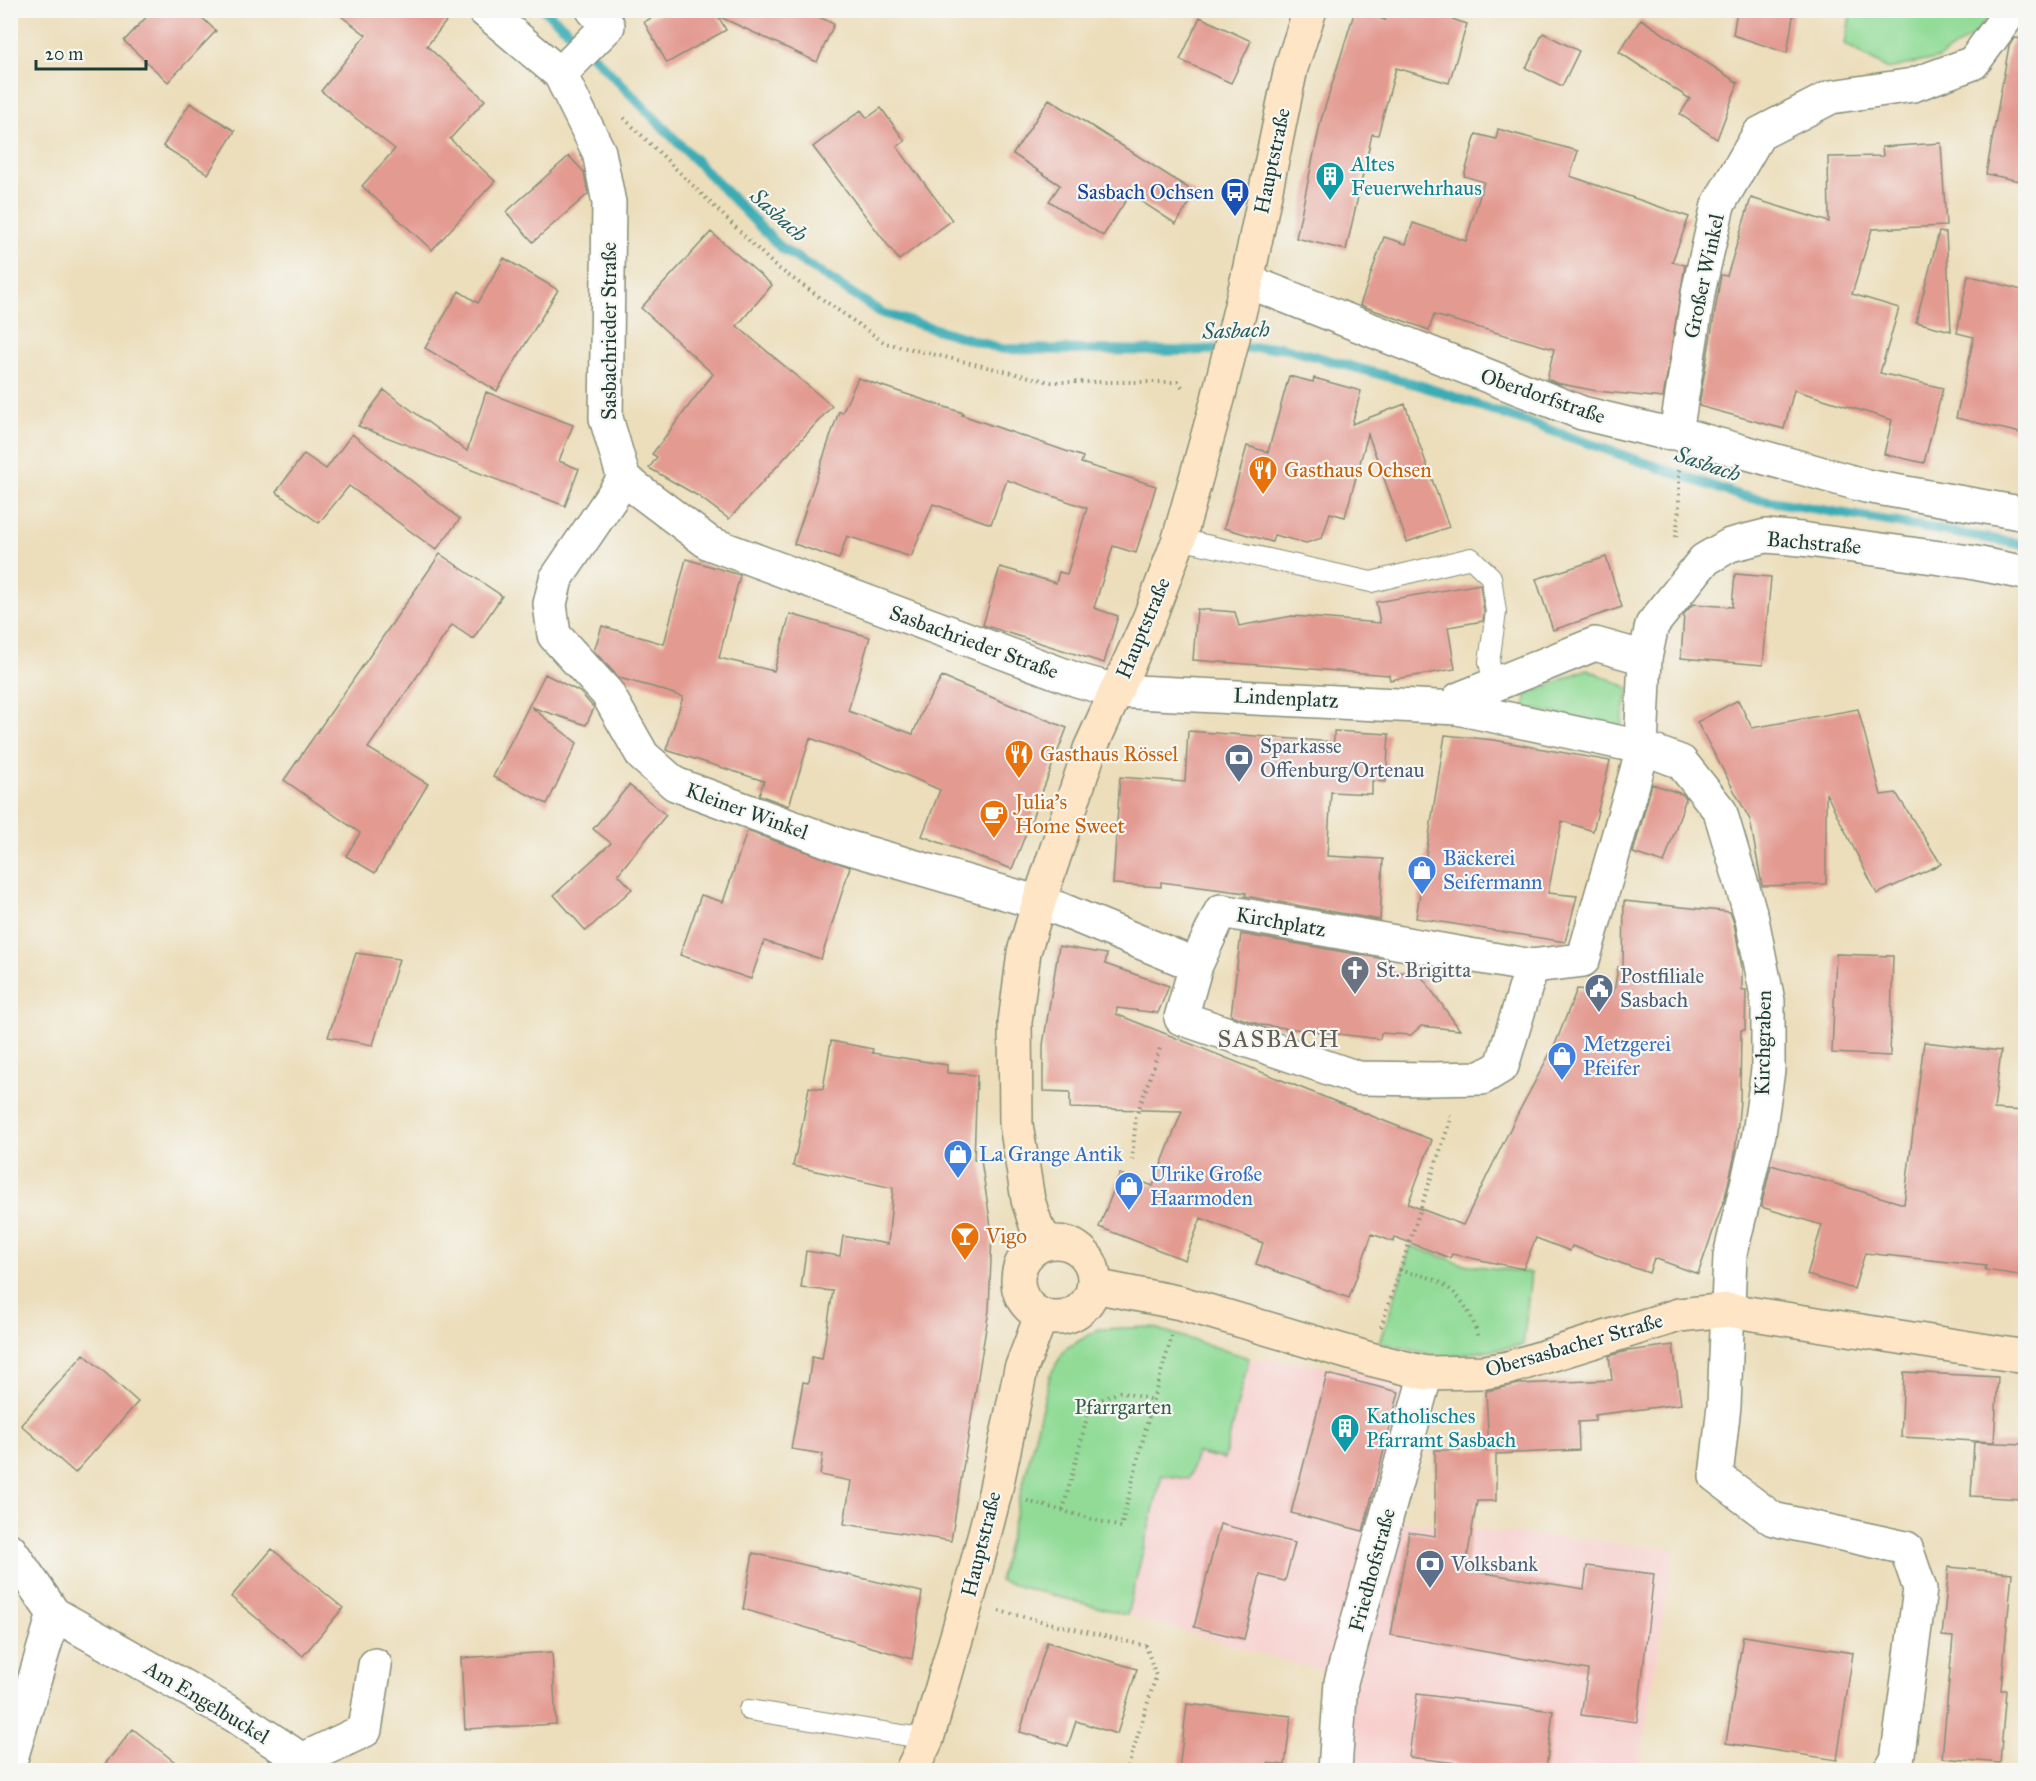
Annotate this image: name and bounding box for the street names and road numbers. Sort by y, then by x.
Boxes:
street label: Hauptstraße [1248,105,1296,216]
street label: Großer Winkel [1678,211,1730,341]
street label: Sasbachrieder Straße [596,242,622,420]
street label: Oberdorfstraße [1477,362,1609,430]
street label: Bachstraße [1766,526,1863,560]
street label: Hauptstraße [1110,573,1176,683]
street label: Sasbachrieder Straße [886,599,1062,685]
street label: Lindenplatz [1233,682,1340,714]
street label: Kleiner Winkel [682,777,812,845]
street label: Kirchplatz [1234,901,1328,943]
street label: Kirchgraben [1749,990,1777,1096]
street label: Obersasbacher Straße [1482,1307,1666,1383]
street label: Hauptstraße [955,1488,1007,1599]
street label: Friedhofstraße [1343,1505,1401,1635]
street label: Am Engelbuckel [139,1654,274,1750]

